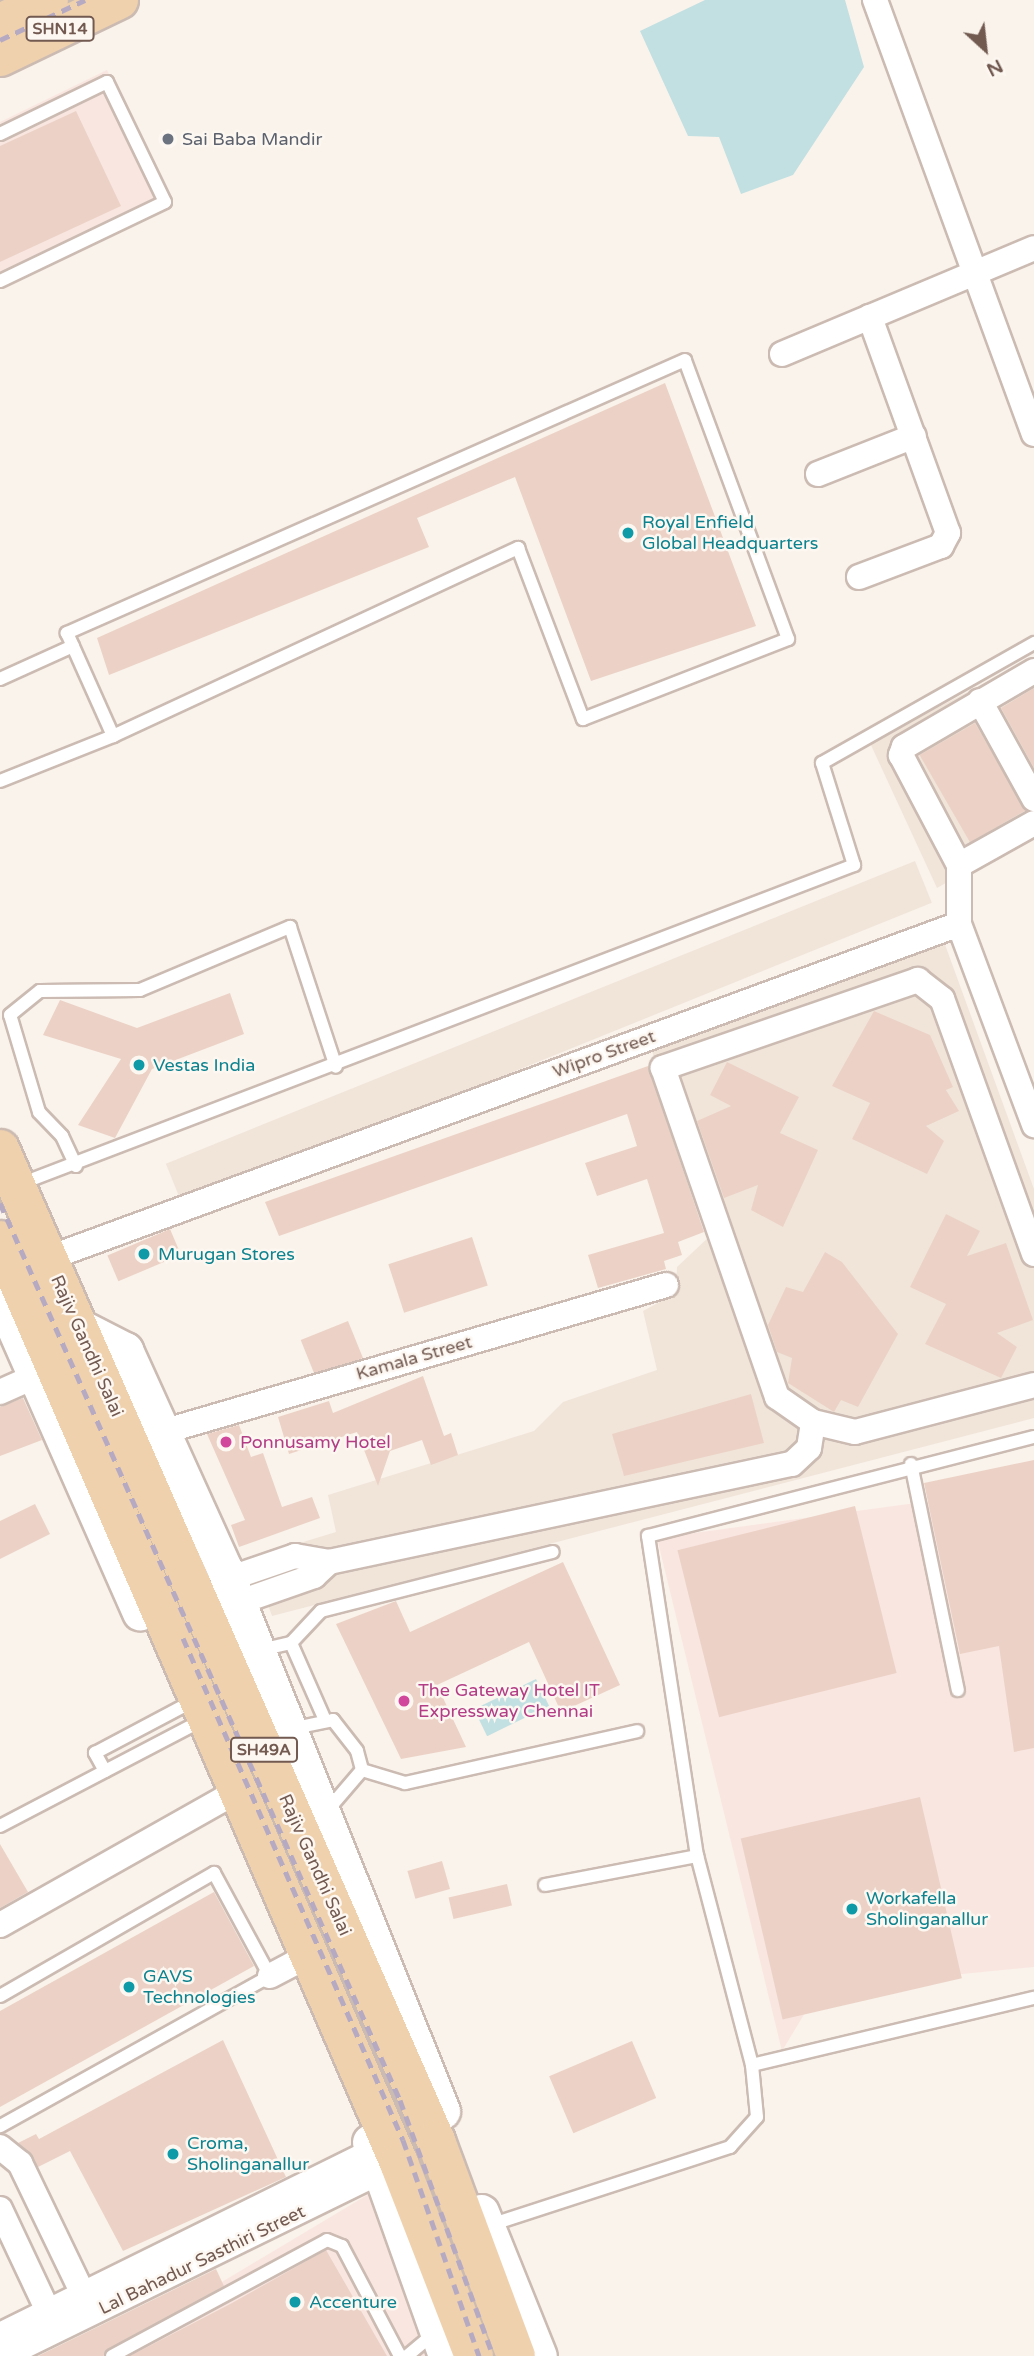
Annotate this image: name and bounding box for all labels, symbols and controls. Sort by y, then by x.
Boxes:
north arrow [950,14,1020,84]
road number: SHN14 [25,17,95,42]
text: N [983,54,1006,81]
place label: Sai Baba Mandir [182,128,322,150]
marker: Sai Baba Mandir [160,131,176,147]
place label: Royal Enfield Global Headquarters [642,512,818,554]
marker: Royal Enfield Global Headquarters [620,525,636,541]
street label: Wipro Street [550,1025,658,1083]
place label: Vestas India [153,1054,255,1076]
marker: Vestas India [131,1057,147,1073]
place label: Murugan Stores [158,1243,295,1265]
marker: Murugan Stores [136,1246,152,1262]
street label: Rajiv Gandhi Salai [46,1272,128,1420]
street label: Kamala Street [354,1331,474,1385]
place label: Ponnusamy Hotel [240,1431,391,1453]
marker: Ponnusamy Hotel [218,1434,234,1450]
place label: The Gateway Hotel IT Expressway Chennai [418,1680,600,1722]
marker: The Gateway Hotel IT Expressway Chennai [396,1693,412,1709]
road number: SH49A [229,1738,299,1762]
street label: Rajiv Gandhi Salai [274,1791,356,1939]
place label: Workafella Sholinganallur [866,1888,988,1930]
marker: Workafella Sholinganallur [844,1901,860,1917]
place label: GAVS Technologies [143,1966,256,2008]
marker: GAVS Technologies [121,1979,137,1995]
place label: Croma, Sholinganallur [187,2133,309,2176]
marker: Croma, Sholinganallur [165,2146,181,2162]
street label: Lal Bahadur Sasthiri Street [95,2201,309,2319]
place label: Accenture [309,2291,397,2313]
marker: Accenture [287,2294,303,2310]

